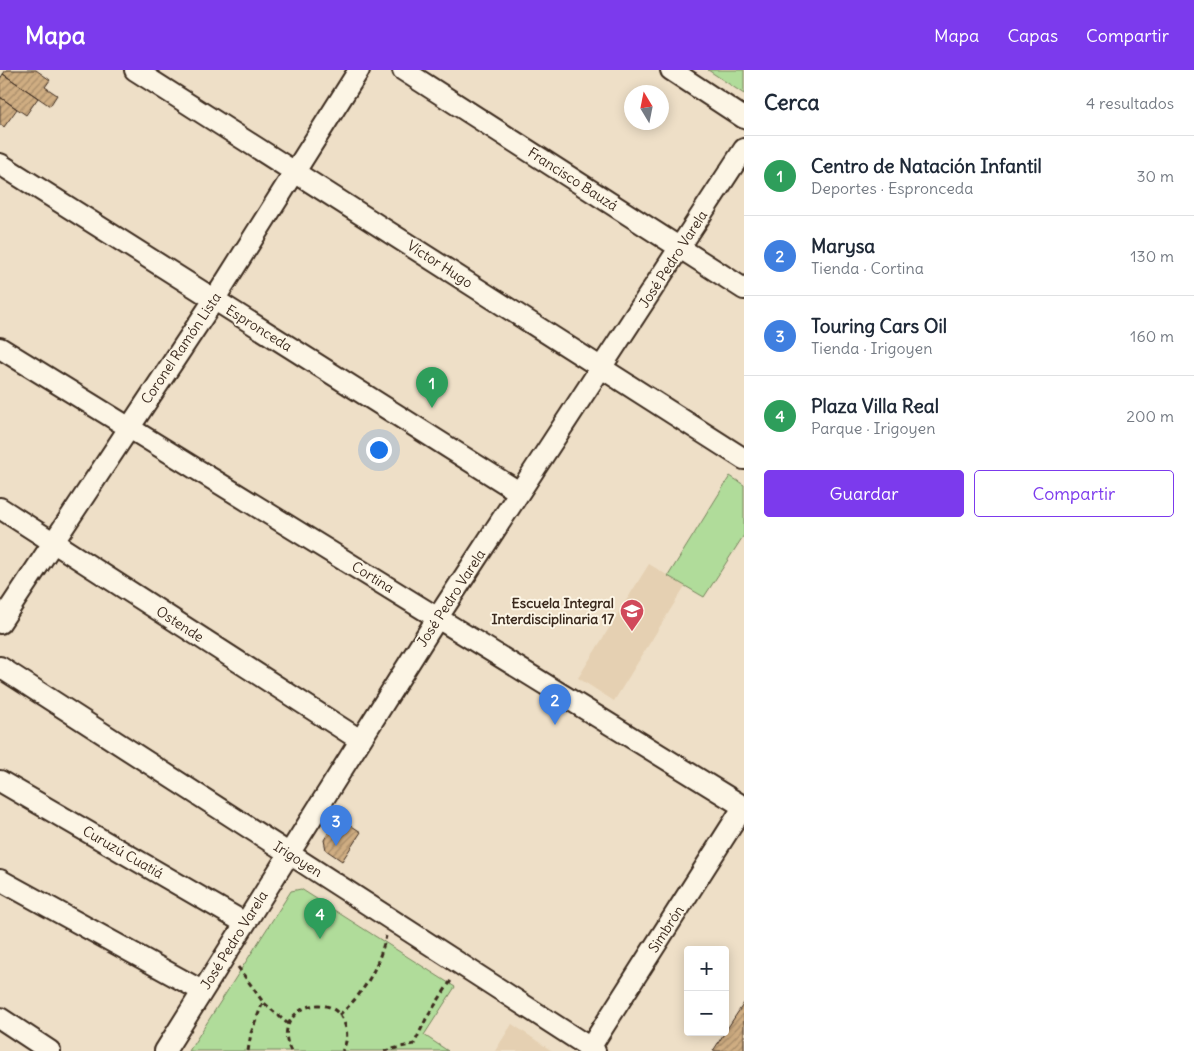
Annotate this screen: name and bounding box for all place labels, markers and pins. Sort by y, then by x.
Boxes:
pin: 1 [416,367,448,408]
place label: Escuela Integral Interdisciplinaria 17 [491,594,614,628]
school or university icon: Escuela Integral Interdisciplinaria 17 [619,598,645,632]
pin: 2 [539,684,571,725]
pin: 3 [320,805,352,846]
pin: 4 [304,898,336,939]

